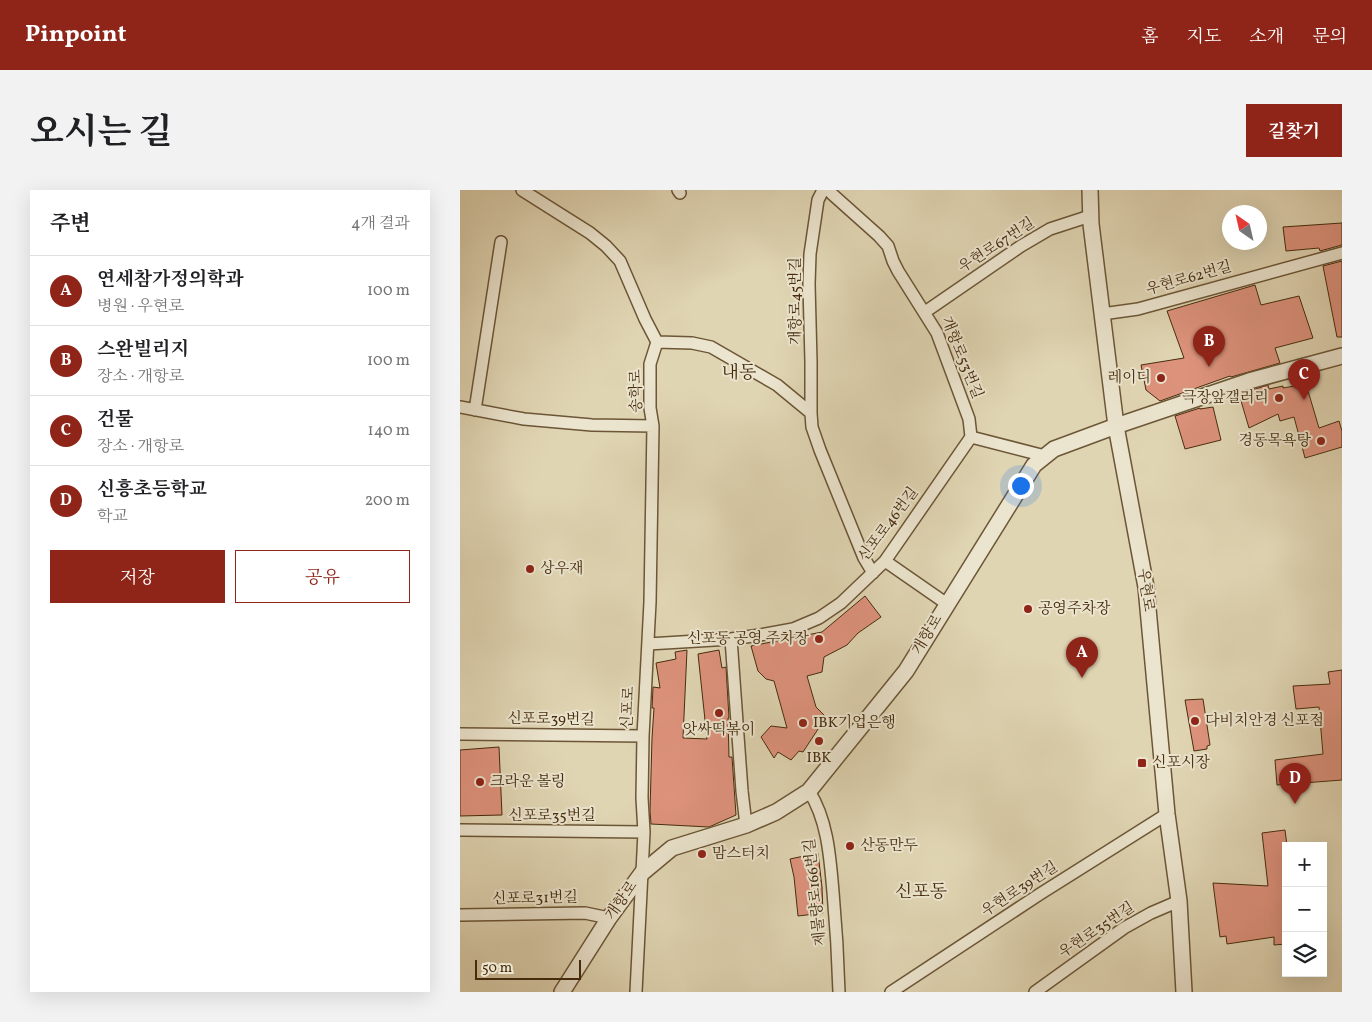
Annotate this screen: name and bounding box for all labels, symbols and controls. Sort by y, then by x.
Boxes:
text: Pinpoint [25,18,127,52]
text: 홈 [1141,25,1159,50]
text: 지도 [1187,25,1221,50]
text: 소개 [1249,25,1284,50]
text: 문의 [1312,25,1347,50]
button: 길찾기 [1246,104,1342,157]
text: 오시는 길 [30,110,172,158]
north arrow [1222,205,1267,250]
text: 주변 [50,210,91,239]
text: 4개 결과 [351,213,410,235]
street label: 우현로67번길 [955,213,1039,279]
street label: 개항로45번길 [786,257,807,345]
street label: 우현로62번길 [1144,257,1234,301]
text: 연세참가정의학과 [97,267,244,293]
text: A [60,280,72,302]
text: 100 m [367,280,410,302]
text: 병원 · 우현로 [97,296,184,318]
street label: 개항로53번길 [935,314,987,402]
pin: B [1193,326,1225,367]
text: 스완빌리지 [97,337,189,363]
text: B [61,350,71,372]
text: 100 m [367,350,410,372]
pin: C [1288,359,1320,400]
district label: 내동 [722,361,756,386]
text: 장소 · 개항로 [97,366,184,388]
place label: 레이디 [1108,368,1151,389]
street label: 송학로 [626,369,648,413]
marker: 레이디 [1155,372,1167,384]
place label: 극장앞갤러리 [1182,388,1269,409]
marker: 극장앞갤러리 [1273,392,1285,404]
text: 건물 [97,407,134,433]
text: C [61,420,71,442]
text: 140 m [368,420,410,442]
place label: 경동목욕탕 [1239,431,1312,452]
marker: 경동목욕탕 [1315,435,1327,447]
text: 장소 · 개항로 [97,436,184,458]
your location [1008,473,1034,499]
text: 신흥초등학교 [97,477,207,503]
street label: 신포로46번길 [854,483,924,567]
text: D [60,490,72,512]
text: 200 m [365,490,410,512]
text: 학교 [97,506,128,528]
button: 저장 [50,550,225,603]
button: 공유 [235,550,410,603]
place label: 상우재 [540,559,583,580]
marker: 상우재 [524,563,536,575]
street label: 우현로 [1132,567,1158,613]
place label: 공영주차장 [1038,599,1111,620]
marker: 공영주차장 [1022,603,1034,615]
street label: 개항로 [908,611,948,659]
place label: 신포동 공영 주차장 [687,629,810,650]
marker: 신포동 공영 주차장 [813,633,825,645]
pin: A [1066,637,1098,678]
street label: 신포로 [617,685,641,730]
marker: 앗싸떡볶이 [713,707,725,719]
street label: 신포로39번길 [507,709,595,731]
place label: 다비치안경 신포점 [1205,711,1324,732]
place label: IBK기업은행 [813,713,896,734]
marker: 다비치안경 신포점 [1189,715,1201,727]
marker: IBK기업은행 [797,717,809,729]
place label: 앗싸떡볶이 [683,720,755,741]
marker: IBK [813,735,825,747]
place label: IBK [807,748,831,769]
place label: 신포시장 [1152,753,1210,774]
marker: 신포시장 [1136,757,1148,769]
pin: D [1279,763,1311,804]
place label: 크라운 볼링 [490,772,565,793]
marker: 크라운 볼링 [474,776,486,788]
street label: 신포로35번길 [508,806,596,827]
place label: 산동만두 [860,836,918,857]
street label: 제물량로166번길 [800,837,832,947]
marker: 산동만두 [844,840,856,852]
map controls [1282,842,1327,977]
button: + [1282,842,1327,887]
place label: 맘스터치 [712,844,770,865]
marker: 맘스터치 [696,848,708,860]
street label: 우현로39번길 [978,857,1062,923]
street label: 개항로 [601,877,643,925]
district label: 신포동 [895,880,947,905]
button: − [1282,887,1327,932]
street label: 신포로31번길 [492,888,578,910]
street label: 우현로35번길 [1055,898,1139,964]
button: layers [1282,932,1327,977]
scale bar [475,957,581,980]
text: 50 m [482,959,512,978]

